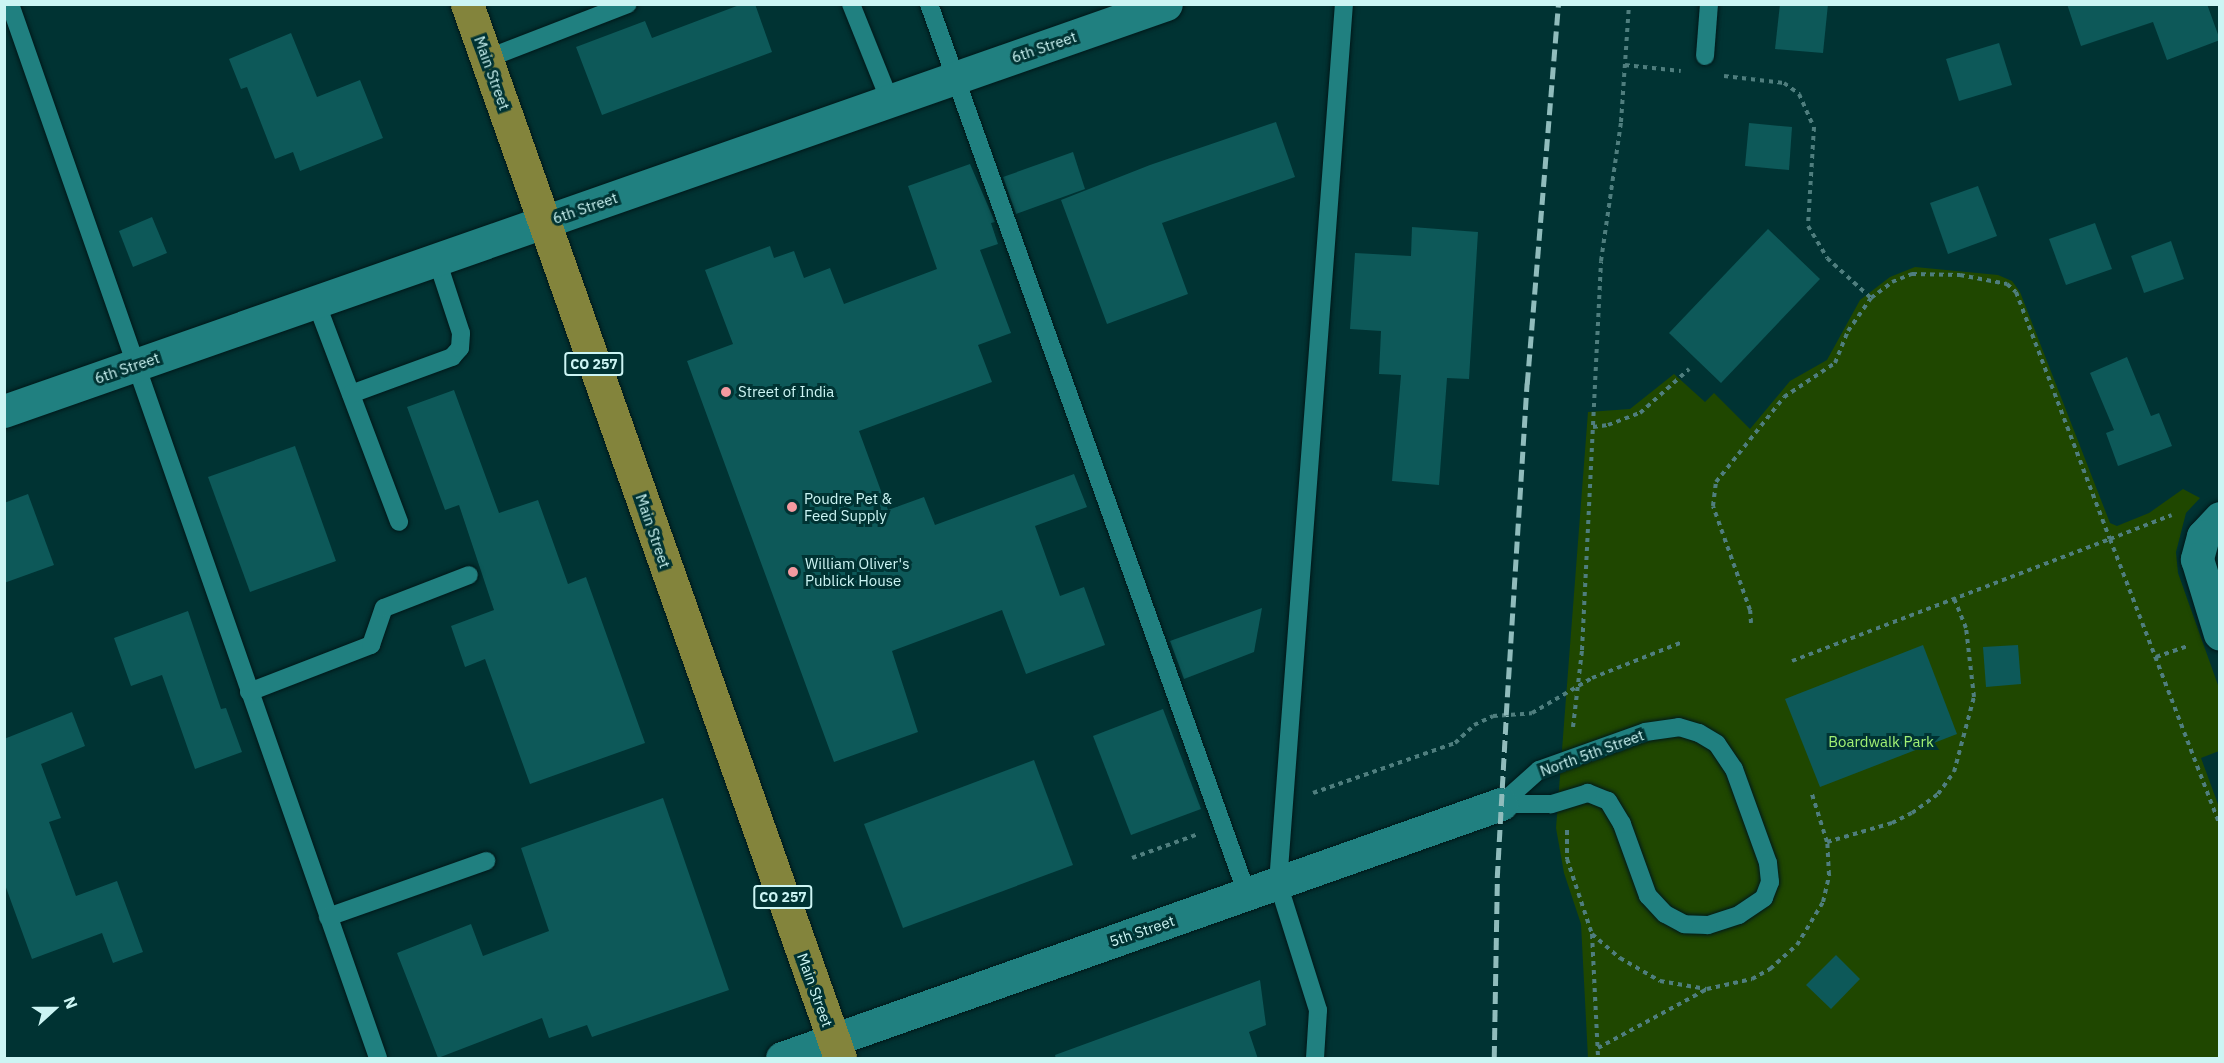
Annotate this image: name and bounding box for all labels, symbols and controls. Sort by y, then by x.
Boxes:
street label: 6th Street [1009,28,1079,66]
street label: Main Street [470,34,514,112]
street label: 6th Street [550,189,620,227]
street label: 6th Street [92,349,162,387]
road number: CO 257 [564,353,624,375]
place label: Street of India [738,383,834,401]
marker: Street of India [719,385,733,399]
place label: Poudre Pet & Feed Supply [804,489,892,524]
street label: Main Street [632,492,674,570]
marker: Poudre Pet & Feed Supply [785,500,799,514]
place label: William Oliver's Publick House [805,554,909,589]
marker: William Oliver's Publick House [786,565,800,579]
street label: North 5th Street [1538,726,1646,780]
park label: Boardwalk Park [1828,733,1934,751]
road number: CO 257 [753,886,813,908]
street label: 5th Street [1107,912,1177,950]
street label: Main Street [793,951,837,1029]
north arrow [24,979,84,1039]
text: N [59,994,82,1012]

